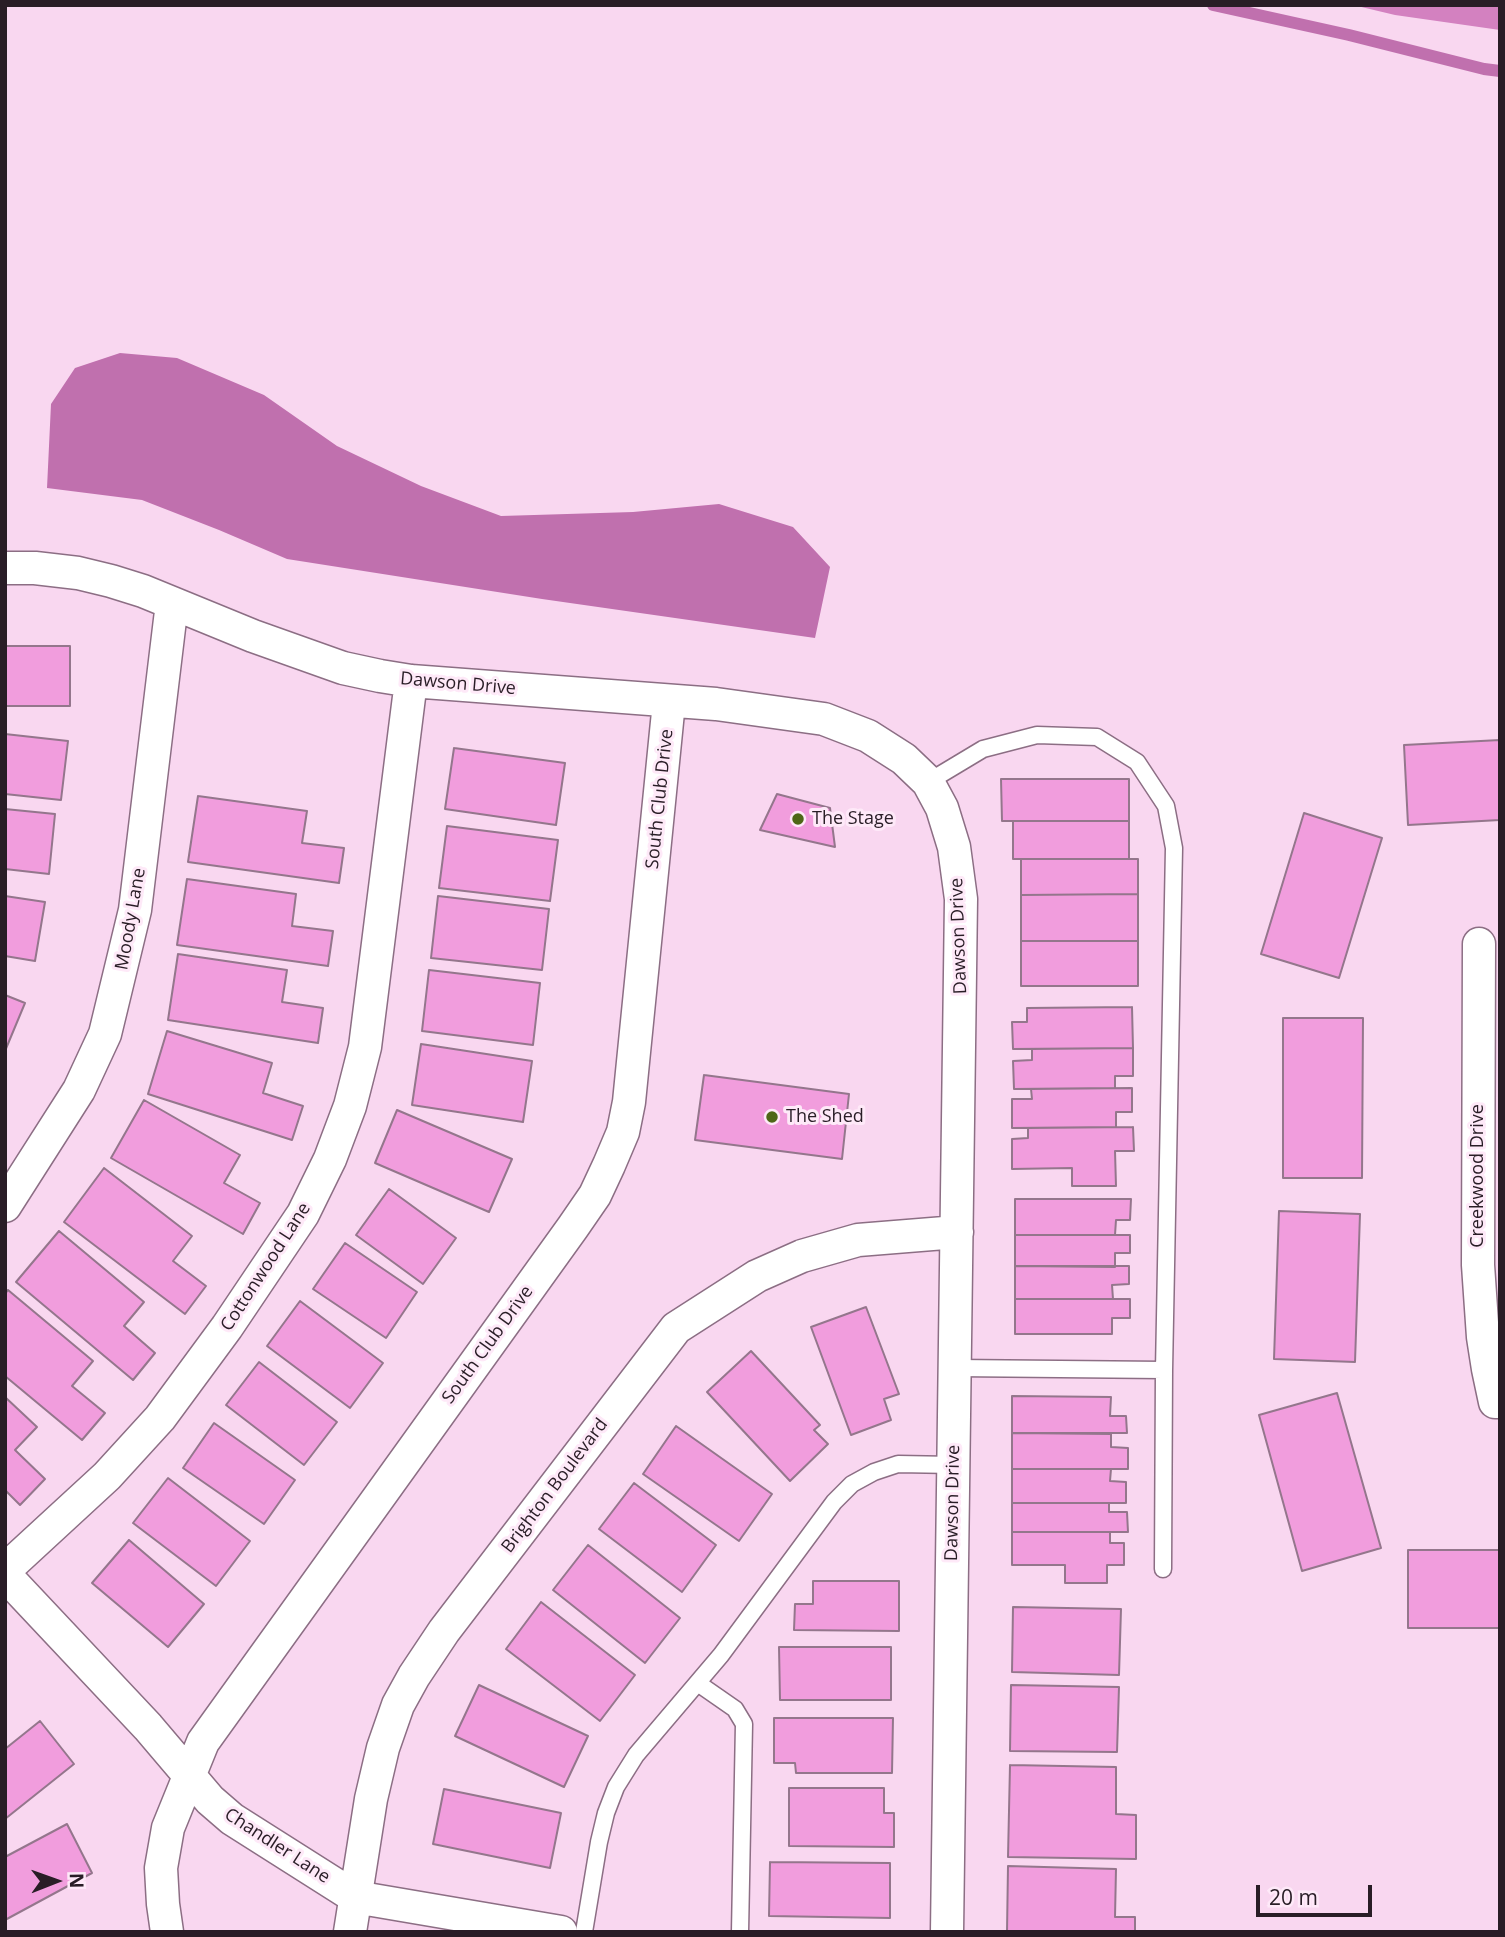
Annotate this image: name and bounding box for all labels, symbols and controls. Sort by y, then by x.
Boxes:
street label: Dawson Drive [399,668,517,700]
street label: South Club Drive [642,728,678,870]
place label: The Stage [812,808,894,830]
marker: The Stage [790,811,806,827]
street label: Moody Lane [111,866,151,972]
street label: Dawson Drive [946,878,972,994]
street label: Creekwood Drive [1467,1104,1489,1248]
place label: The Shed [786,1106,864,1128]
marker: The Shed [764,1109,780,1125]
street label: Cottonwood Lane [216,1199,316,1335]
street label: South Club Drive [438,1282,538,1408]
street label: Brighton Boulevard [497,1414,613,1558]
street label: Dawson Drive [941,1445,965,1561]
street label: Chandler Lane [220,1804,334,1888]
north arrow [21,1846,91,1916]
scale bar [1260,1870,1376,1914]
text: N [64,1873,90,1889]
text: 20 m [1269,1883,1318,1911]

